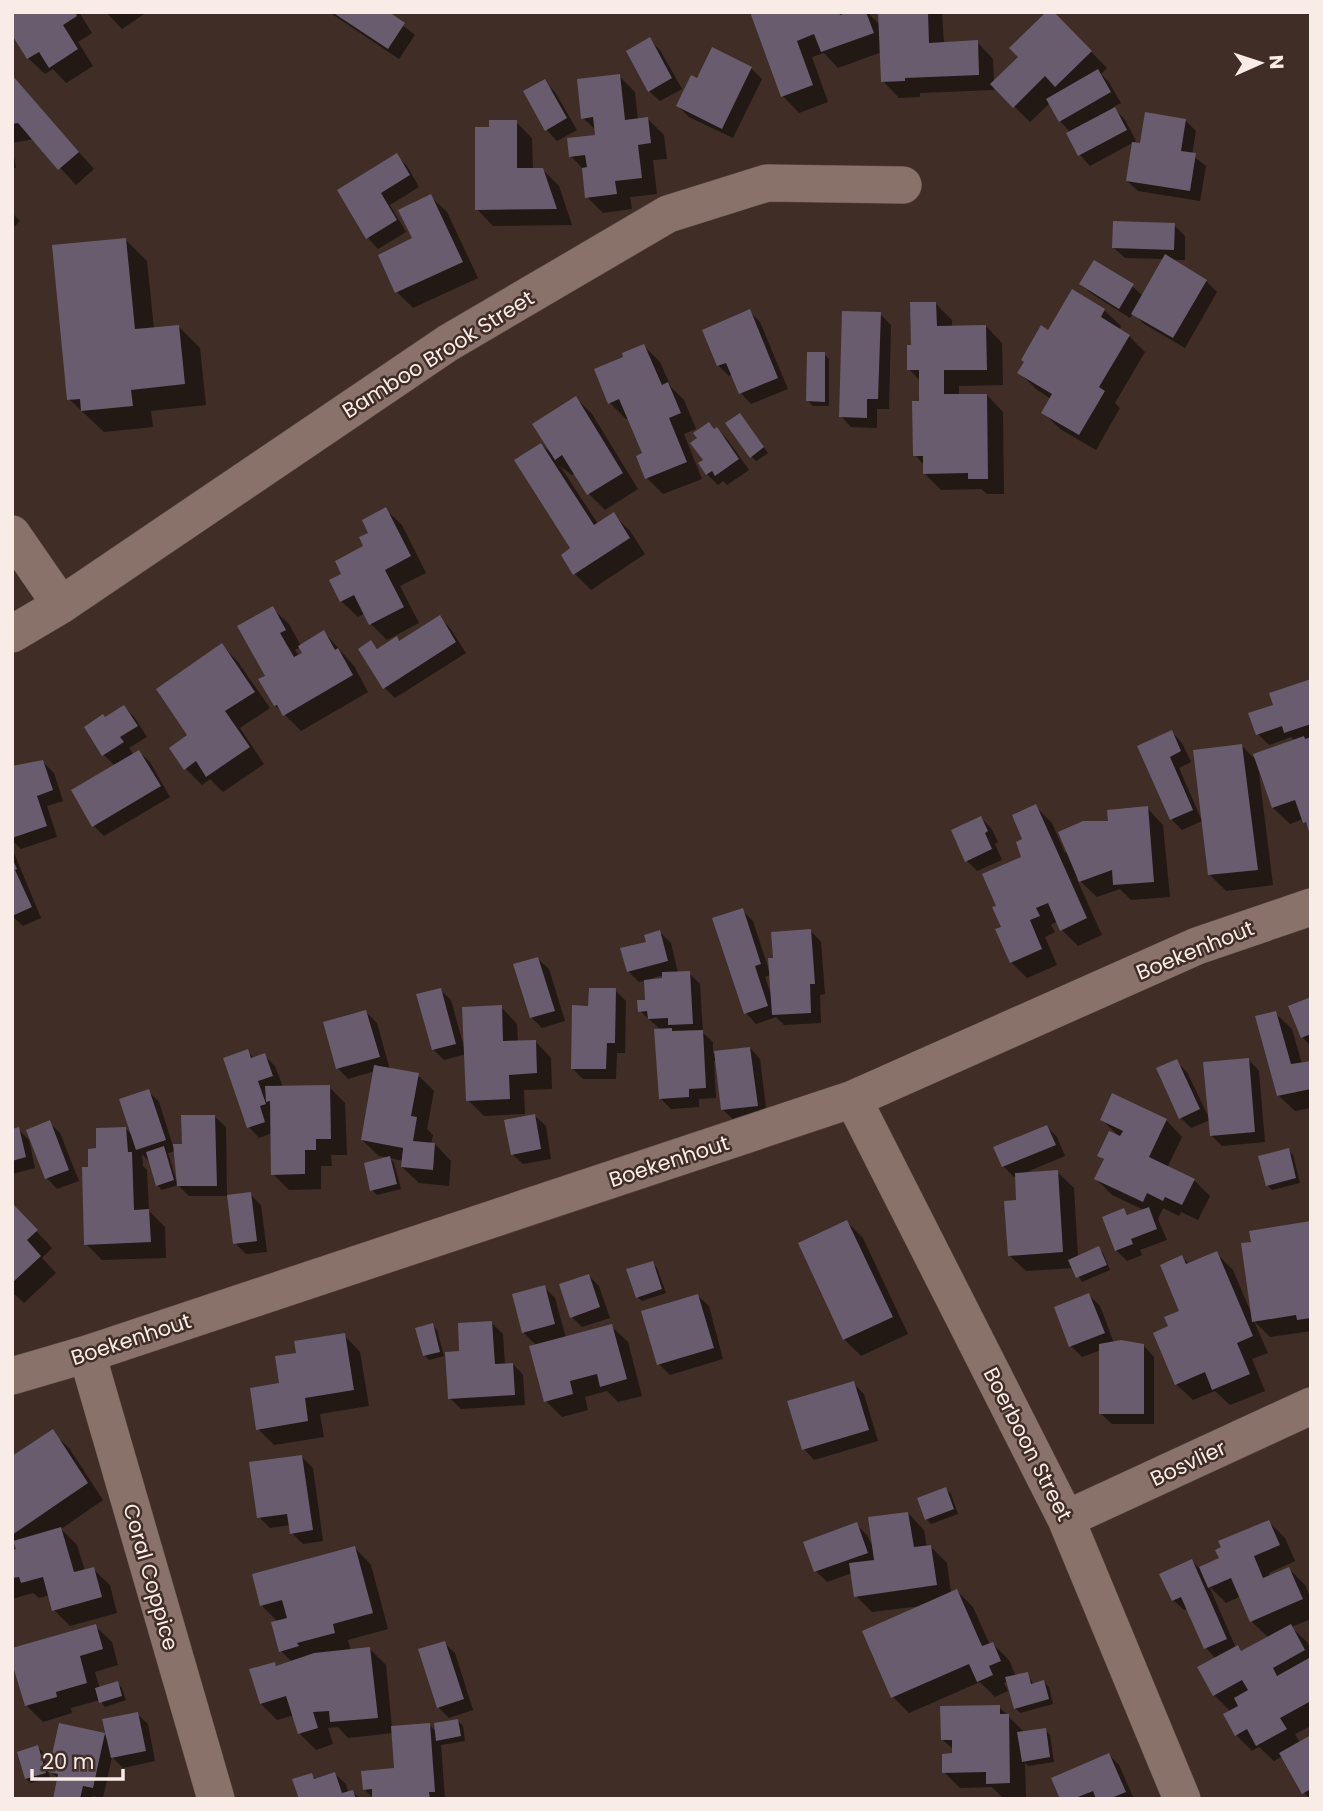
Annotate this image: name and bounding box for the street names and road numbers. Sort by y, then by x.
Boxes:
street label: Bamboo Brook Street [337,283,539,425]
street label: Boekenhout [1132,913,1258,987]
street label: Boekenhout [605,1128,733,1194]
street label: Boekenhout [67,1306,195,1372]
street label: Boerboon Street [977,1362,1079,1526]
street label: Bosvlier [1146,1433,1231,1493]
street label: Coral Coppice [116,1500,186,1654]

